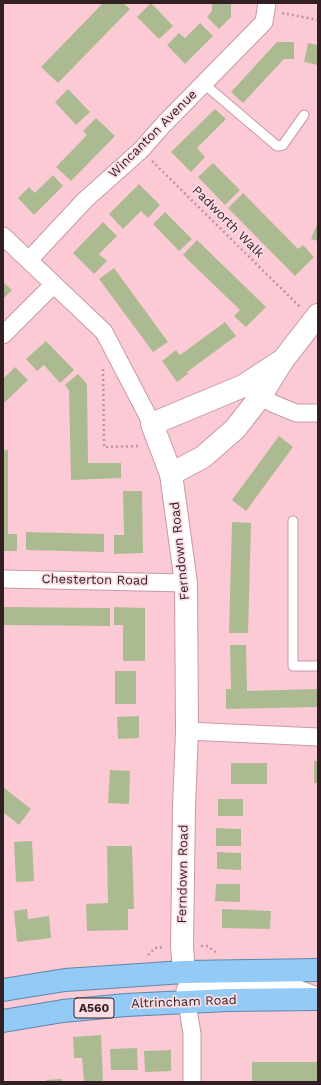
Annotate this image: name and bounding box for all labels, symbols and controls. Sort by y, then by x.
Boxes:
street label: Wincanton Avenue [106,87,200,181]
street label: Padworth Walk [189,183,267,261]
street label: Ferndown Road [167,501,193,601]
street label: Chesterton Road [42,571,148,589]
street label: Ferndown Road [174,824,192,924]
street label: Altrincham Road [131,992,237,1012]
road number: A560 [74,998,114,1018]

